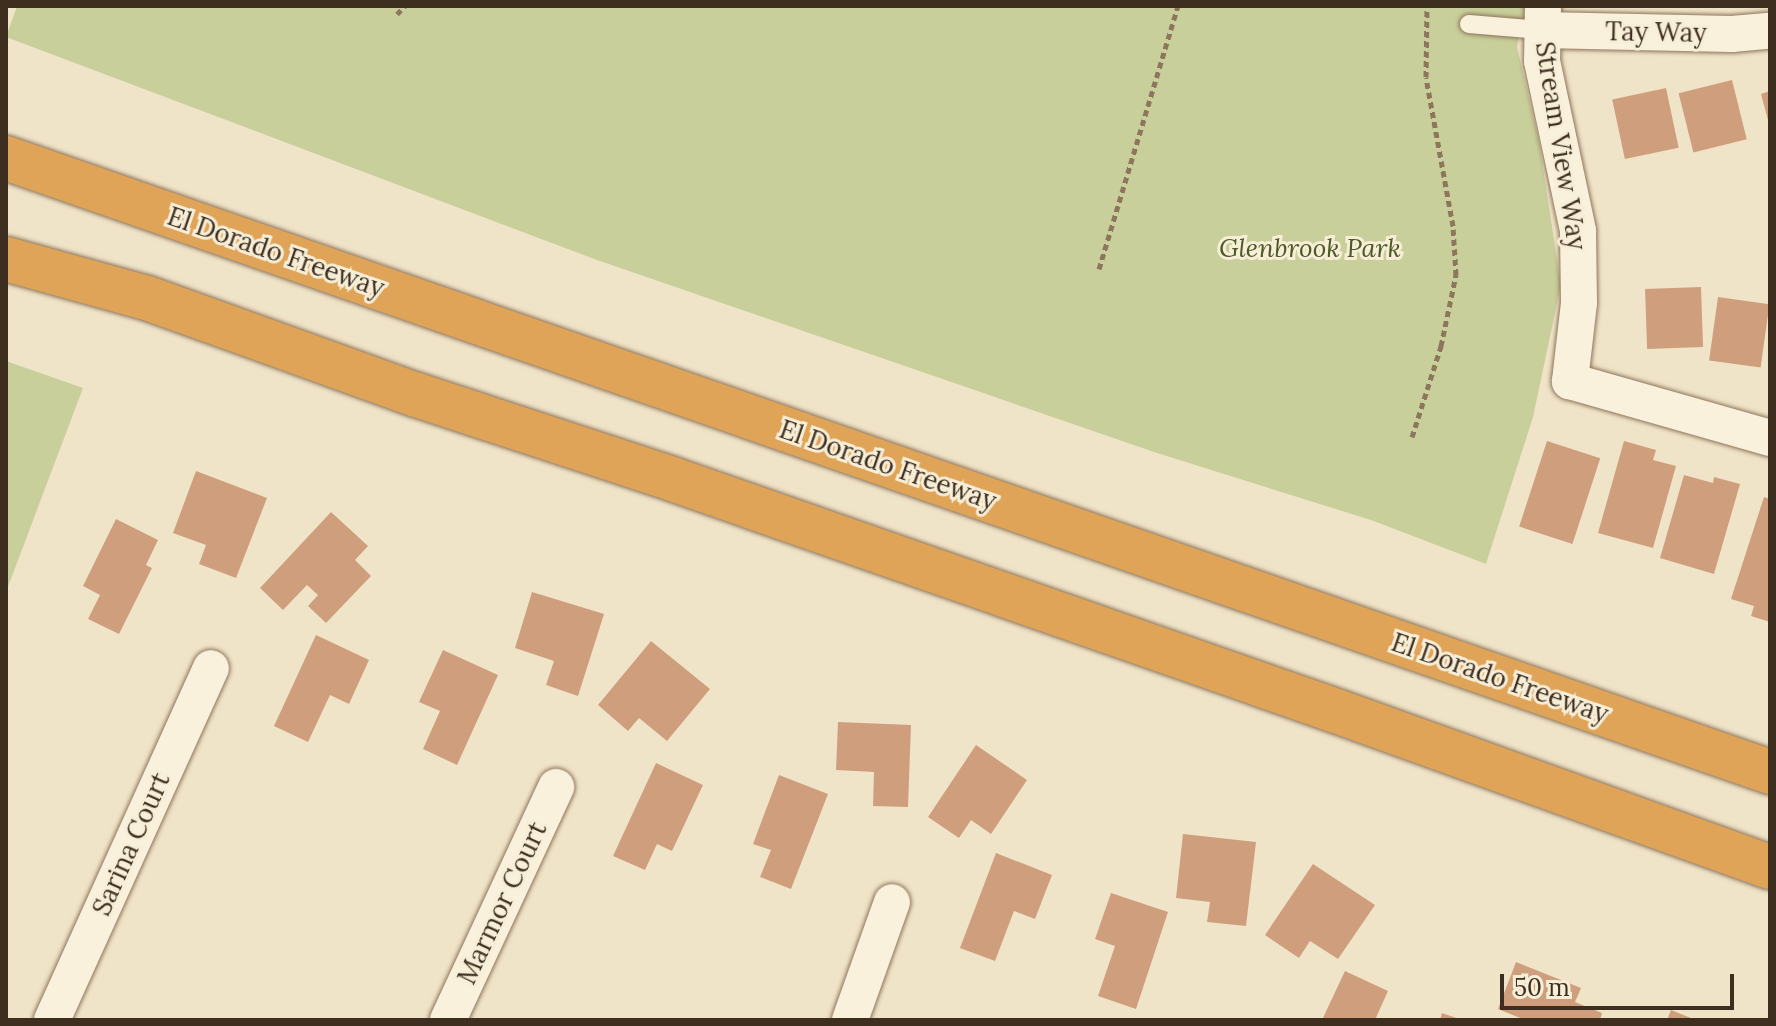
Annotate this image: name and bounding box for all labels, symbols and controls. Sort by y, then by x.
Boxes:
street label: Tay Way [1605,16,1707,48]
street label: Stream View Way [1529,40,1593,252]
street label: El Dorado Freeway [164,200,388,304]
park label: Glenbrook Park [1219,232,1401,264]
street label: El Dorado Freeway [776,413,1000,517]
street label: El Dorado Freeway [1388,626,1612,730]
street label: Sarina Court [86,768,176,920]
street label: Marmor Court [451,817,553,989]
scale bar [1504,958,1738,1008]
text: 50 m [1514,972,1570,1003]

